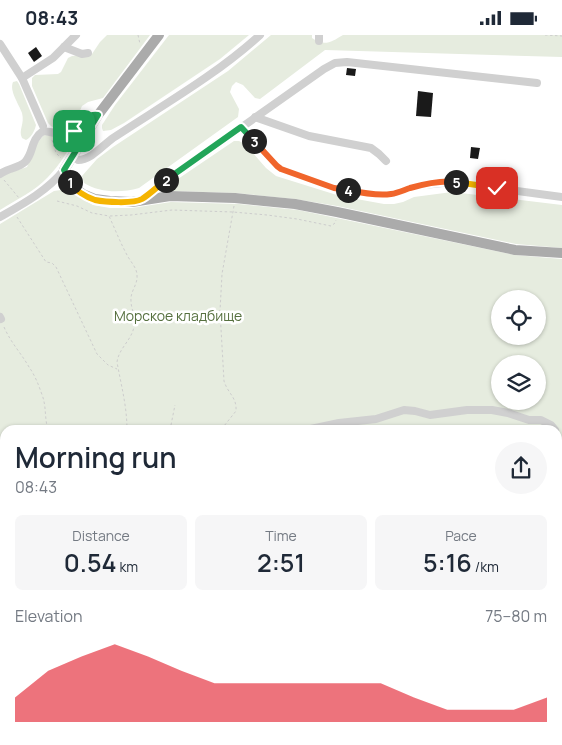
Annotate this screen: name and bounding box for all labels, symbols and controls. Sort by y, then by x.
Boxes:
text: 08:43 [25,5,78,31]
pin [53,110,95,152]
icon: arrive [60,117,88,145]
pin: 3 [242,129,266,153]
text: 3 [250,132,259,151]
pin: 2 [154,167,178,193]
pin [476,167,518,209]
pin: 1 [58,169,82,195]
pin: 5 [444,169,468,195]
text: 2 [162,171,171,190]
text: 1 [67,173,74,192]
text: 5 [452,173,461,192]
icon: check [483,174,511,202]
pin: 4 [336,177,360,203]
text: 4 [344,181,353,200]
map controls [491,290,546,410]
button: locate [491,290,546,345]
park label: Морское кладбище [114,306,242,325]
button: layers [491,355,546,410]
text: Morning run [15,438,176,476]
button: share [495,442,547,494]
text: 08:43 [15,476,57,498]
text: Distance [72,526,130,545]
text: Time [265,526,297,545]
text: Pace [445,526,477,545]
text: 0.54 [64,545,117,580]
text: 2:51 [257,545,305,580]
text: 5:16 [423,545,472,580]
text: km [117,557,138,576]
text: /km [472,557,499,576]
text: Elevation [15,605,83,627]
text: 75–80 m [485,605,547,627]

